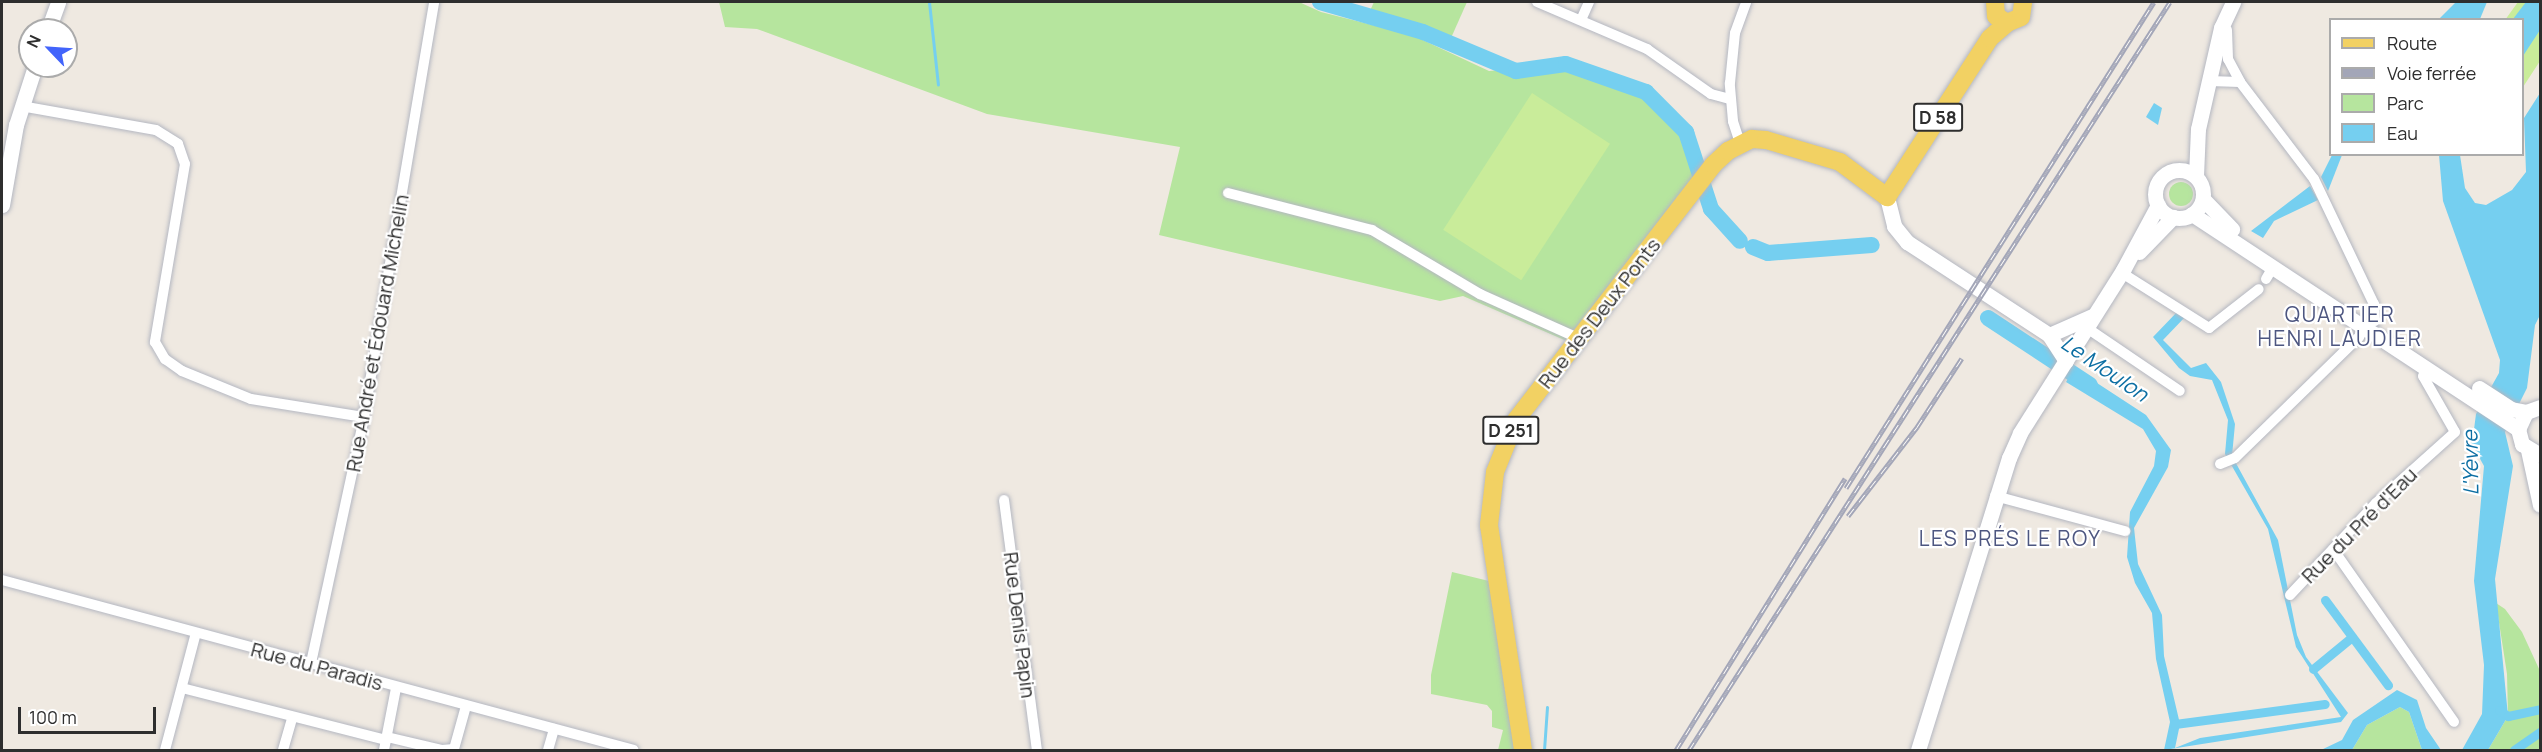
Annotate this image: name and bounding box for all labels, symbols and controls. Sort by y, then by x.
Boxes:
north arrow [18,18,78,78]
legend [2329,18,2524,156]
text: N [21,31,46,51]
text: Route [2387,31,2437,55]
text: Voie ferrée [2387,61,2476,85]
text: Parc [2387,91,2424,115]
road number: D 58 [1912,102,1964,132]
text: Eau [2387,121,2418,145]
street label: Rue André et Édouard Michelin [341,192,413,474]
street label: Rue des Deux Ponts [1533,233,1665,393]
district label: QUARTIER HENRI LAUDIER [2257,301,2423,351]
water label: Le Moulon [2057,330,2153,406]
road number: D 251 [1481,415,1541,445]
water label: L'Yèvre [2457,430,2483,496]
street label: Rue du Pré d'Eau [2296,462,2422,588]
district label: LES PRÉS LE ROY [1919,525,2101,551]
street label: Rue Denis Papin [999,551,1041,699]
street label: Rue du Paradis [248,637,386,695]
scale bar [21,695,159,733]
text: 100 m [29,705,77,729]

